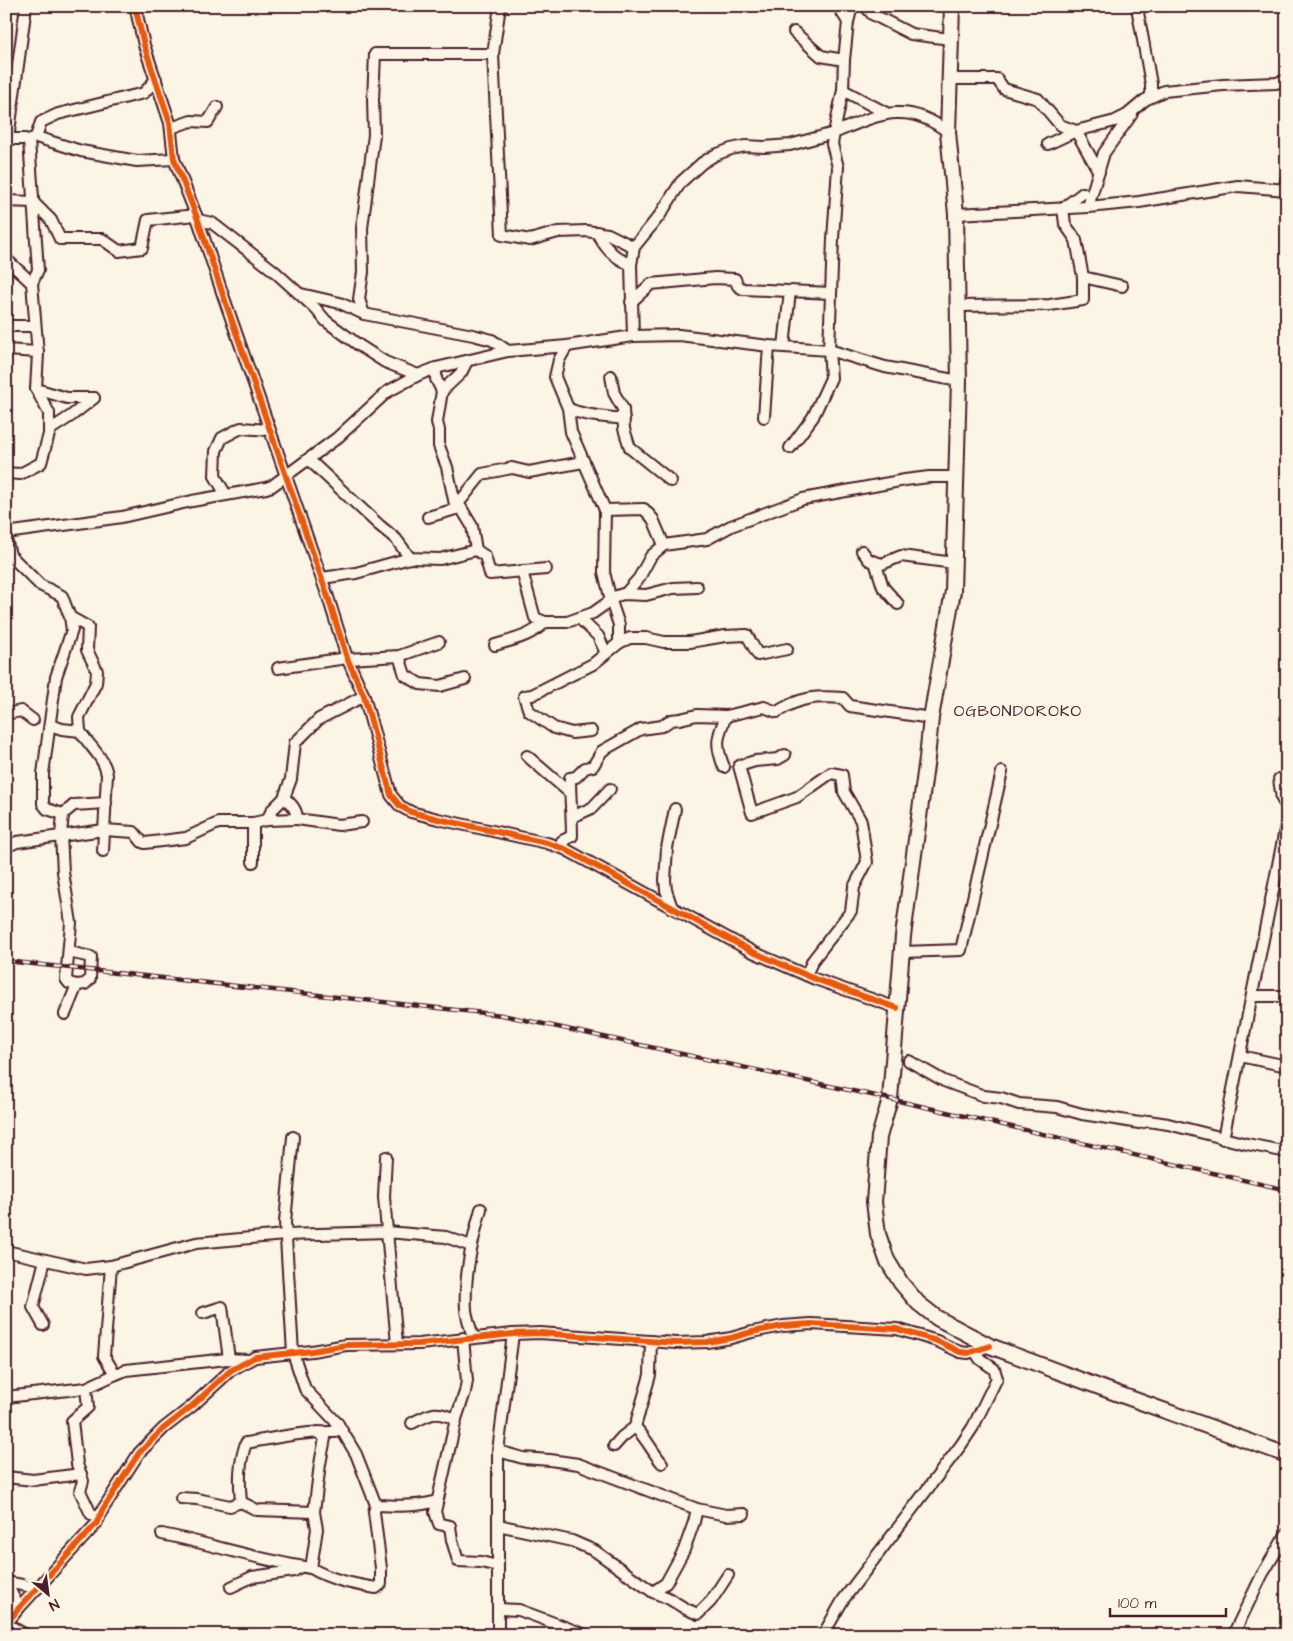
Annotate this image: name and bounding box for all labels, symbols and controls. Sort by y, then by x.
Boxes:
district label: OGBONDOROKO [954,700,1082,722]
north arrow [22,1568,72,1618]
scale bar [1110,1586,1227,1618]
text: 100 m [1118,1593,1157,1614]
text: N [45,1594,63,1615]

